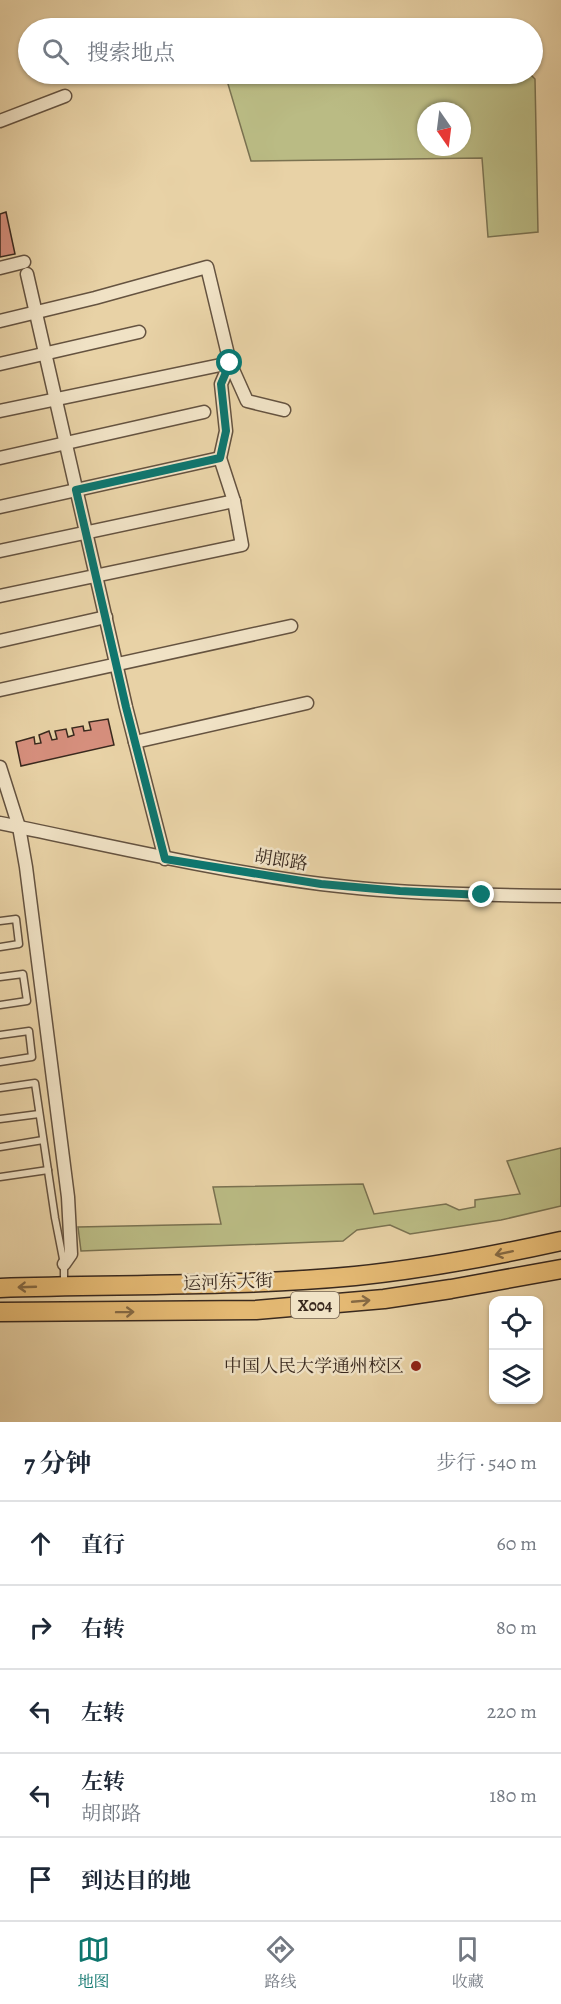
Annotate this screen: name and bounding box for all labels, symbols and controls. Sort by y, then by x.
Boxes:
search box [18,18,543,84]
icon: search [39,35,72,68]
text: 搜索地点 [87,38,175,68]
north arrow [417,102,471,156]
route start [216,349,242,375]
street label: 胡郎路 [252,844,310,876]
route end [468,881,494,907]
one-way arrow [495,1248,514,1260]
street label: 运河东大街 [183,1268,273,1296]
one-way arrow [18,1281,38,1293]
road number: X004 [291,1292,339,1318]
one-way arrow [351,1295,371,1306]
map controls [489,1296,543,1404]
button: locate [489,1296,543,1350]
one-way arrow [114,1306,134,1318]
button: layers [489,1350,543,1404]
place label: 中国人民大学通州校区 [224,1354,404,1378]
marker: 中国人民大学通州校区 [409,1359,423,1373]
text: 7 分钟 [24,1446,92,1481]
text: 步行 · 540 m [436,1449,537,1476]
icon: ahead [24,1527,57,1560]
text: 直行 [81,1530,125,1560]
text: 60 m [497,1530,537,1557]
icon: right [24,1611,57,1644]
text: 右转 [81,1614,125,1644]
text: 80 m [496,1614,537,1641]
icon: left [24,1695,57,1728]
text: 左转 [81,1698,125,1728]
text: 220 m [487,1698,537,1725]
text: 左转 [81,1767,125,1797]
icon: left [24,1779,57,1812]
text: 180 m [489,1782,537,1809]
text: 胡郎路 [81,1800,141,1827]
icon: arrive [24,1863,57,1896]
text: 到达目的地 [81,1866,191,1896]
tab: 地图 [77,1933,110,1993]
tab: 路线 [264,1933,297,1993]
tab: 收藏 [451,1933,484,1993]

